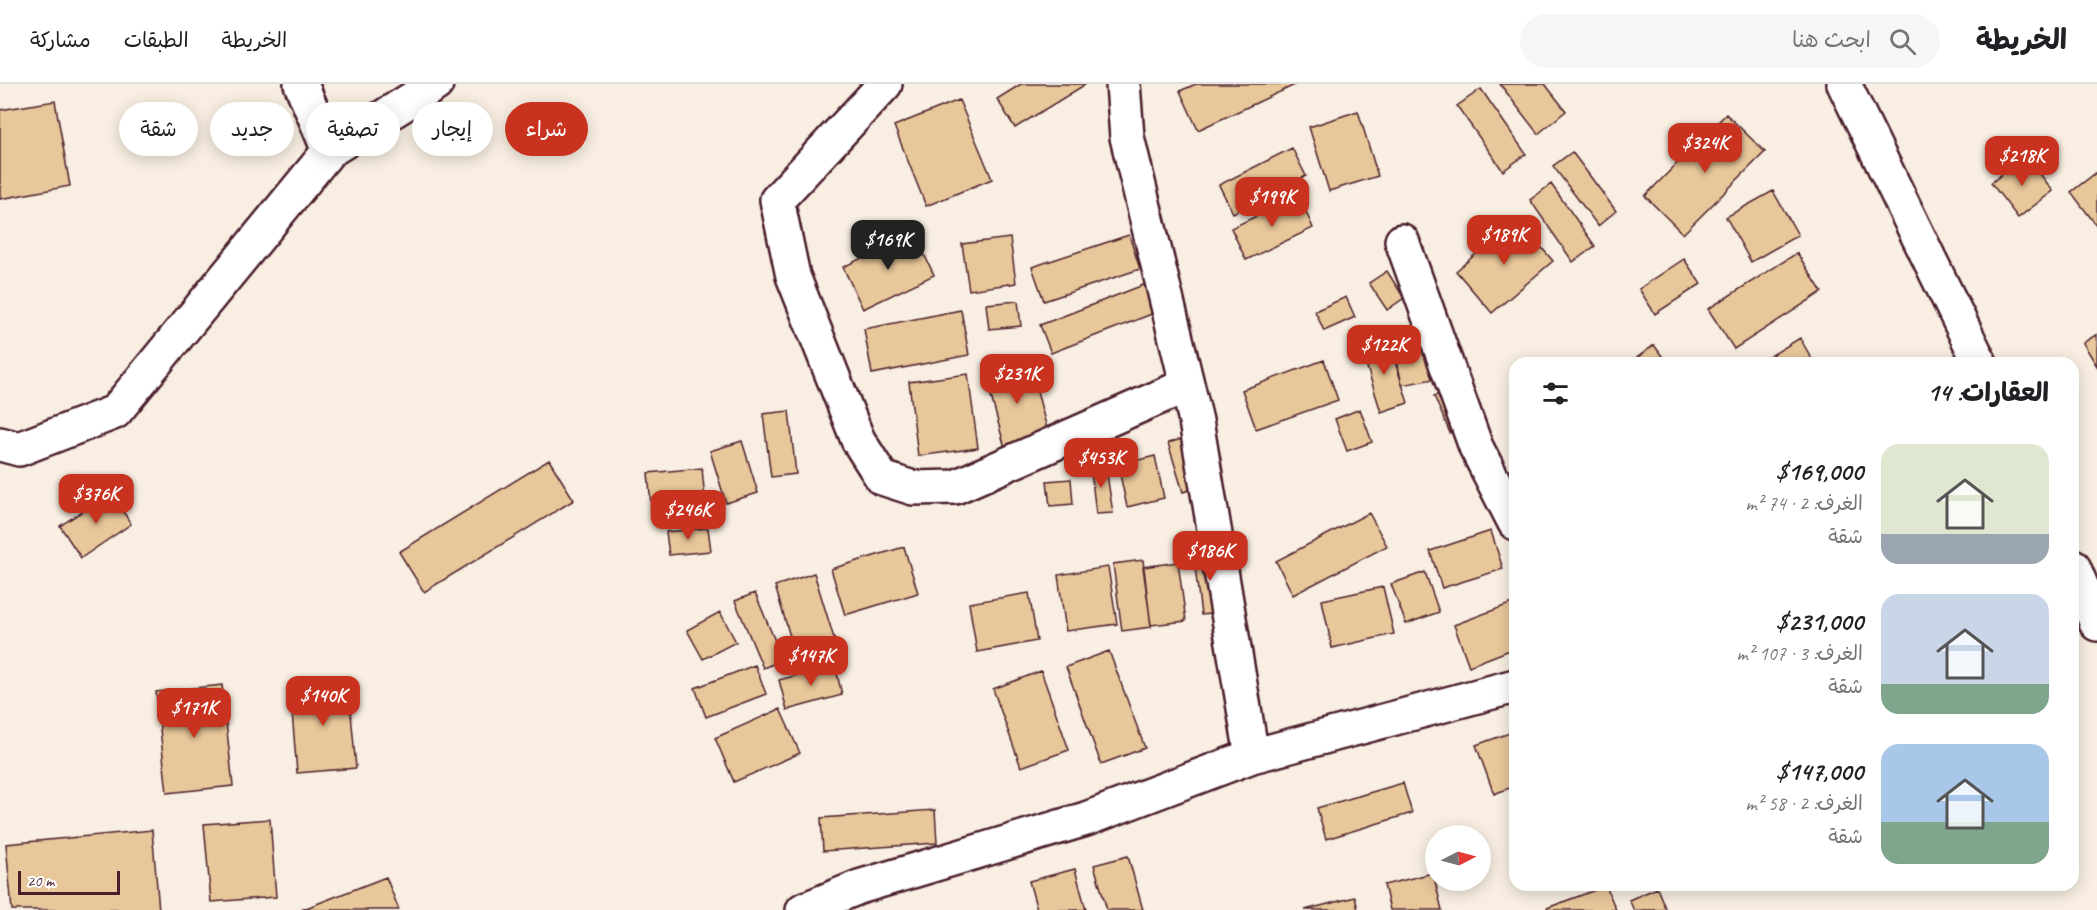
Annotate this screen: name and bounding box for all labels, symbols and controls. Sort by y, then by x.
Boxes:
search box [1520,14,1940,68]
text: الخريطة [1976,22,2067,57]
icon: search [1886,25,1919,58]
text: ابحث هنا [1792,26,1871,54]
text: مشاركة [30,27,91,53]
text: الطبقات [124,27,189,53]
text: الخريطة [222,27,287,53]
chip: شقة [119,102,198,156]
chip: جديد [210,102,294,156]
chip: تصفية [306,102,400,156]
chip: إيجار [412,102,493,156]
chip: شراء [505,102,588,156]
pin: $324K [1663,123,1747,174]
text: $324K [1682,130,1728,155]
pin: $218K [1980,136,2064,187]
text: $218K [1999,143,2045,168]
pin: $199K [1230,177,1314,228]
text: $199K [1249,184,1295,209]
pin: $189K [1462,215,1546,266]
pin: $169K [846,220,930,271]
text: $189K [1481,222,1527,247]
text: $169K [865,227,911,252]
pin: $122K [1342,325,1426,376]
text: $122K [1361,332,1407,357]
pin: $231K [975,354,1059,405]
text: $231K [994,361,1040,386]
text: العقارات: 14 [1927,376,2049,409]
icon: filters [1539,377,1572,410]
pin: $453K [1059,438,1143,489]
text: $453K [1078,445,1124,470]
text: $169,000 [1776,455,1863,488]
icon: home [1929,468,2001,540]
pin: $376K [54,474,138,525]
text: $376K [73,481,119,506]
pin: $246K [646,490,730,541]
text: الغرف: 2 · 74 m² [1745,491,1863,516]
text: $246K [665,497,711,522]
text: شقة [1828,524,1863,549]
pin: $186K [1168,531,1252,582]
text: $186K [1187,538,1233,563]
text: $231,000 [1776,605,1863,638]
icon: home [1929,618,2001,690]
pin: $147K [769,636,853,687]
text: الغرف: 3 · 107 m² [1736,641,1863,666]
text: $147K [788,643,834,668]
text: شقة [1828,674,1863,699]
pin: $140K [281,676,365,727]
text: $140K [300,683,346,708]
pin: $171K [152,688,236,739]
text: $171K [171,695,217,720]
text: $147,000 [1776,755,1863,788]
icon: home [1929,768,2001,840]
text: الغرف: 2 · 58 m² [1745,791,1863,816]
text: شقة [1828,824,1863,849]
north arrow [1425,825,1491,891]
map controls [1425,825,1491,891]
scale bar [18,868,120,896]
text: 20 m [27,871,54,891]

